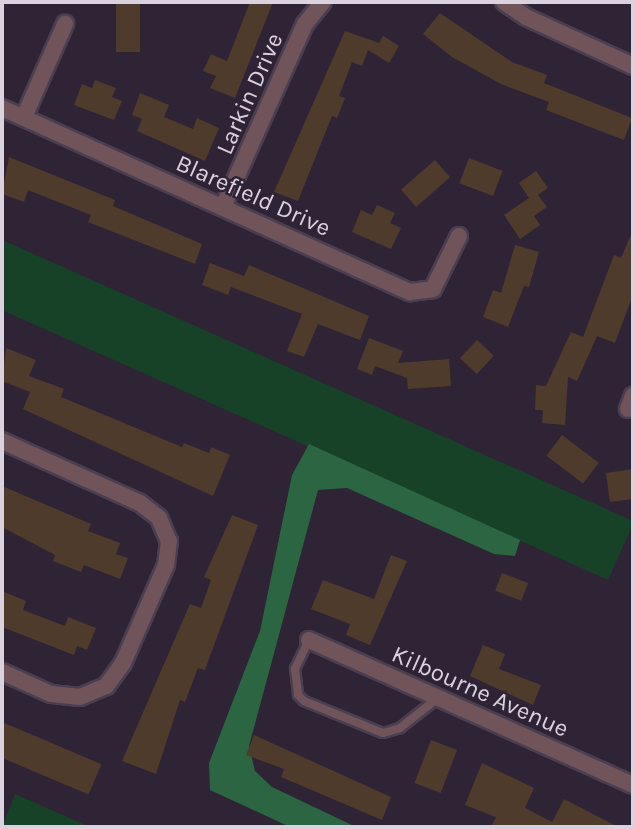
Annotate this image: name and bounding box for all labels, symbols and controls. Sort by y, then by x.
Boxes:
street label: Larkin Drive [210,29,290,159]
street label: Blarefield Drive [171,149,335,243]
street label: Kilbourne Avenue [387,640,573,744]

